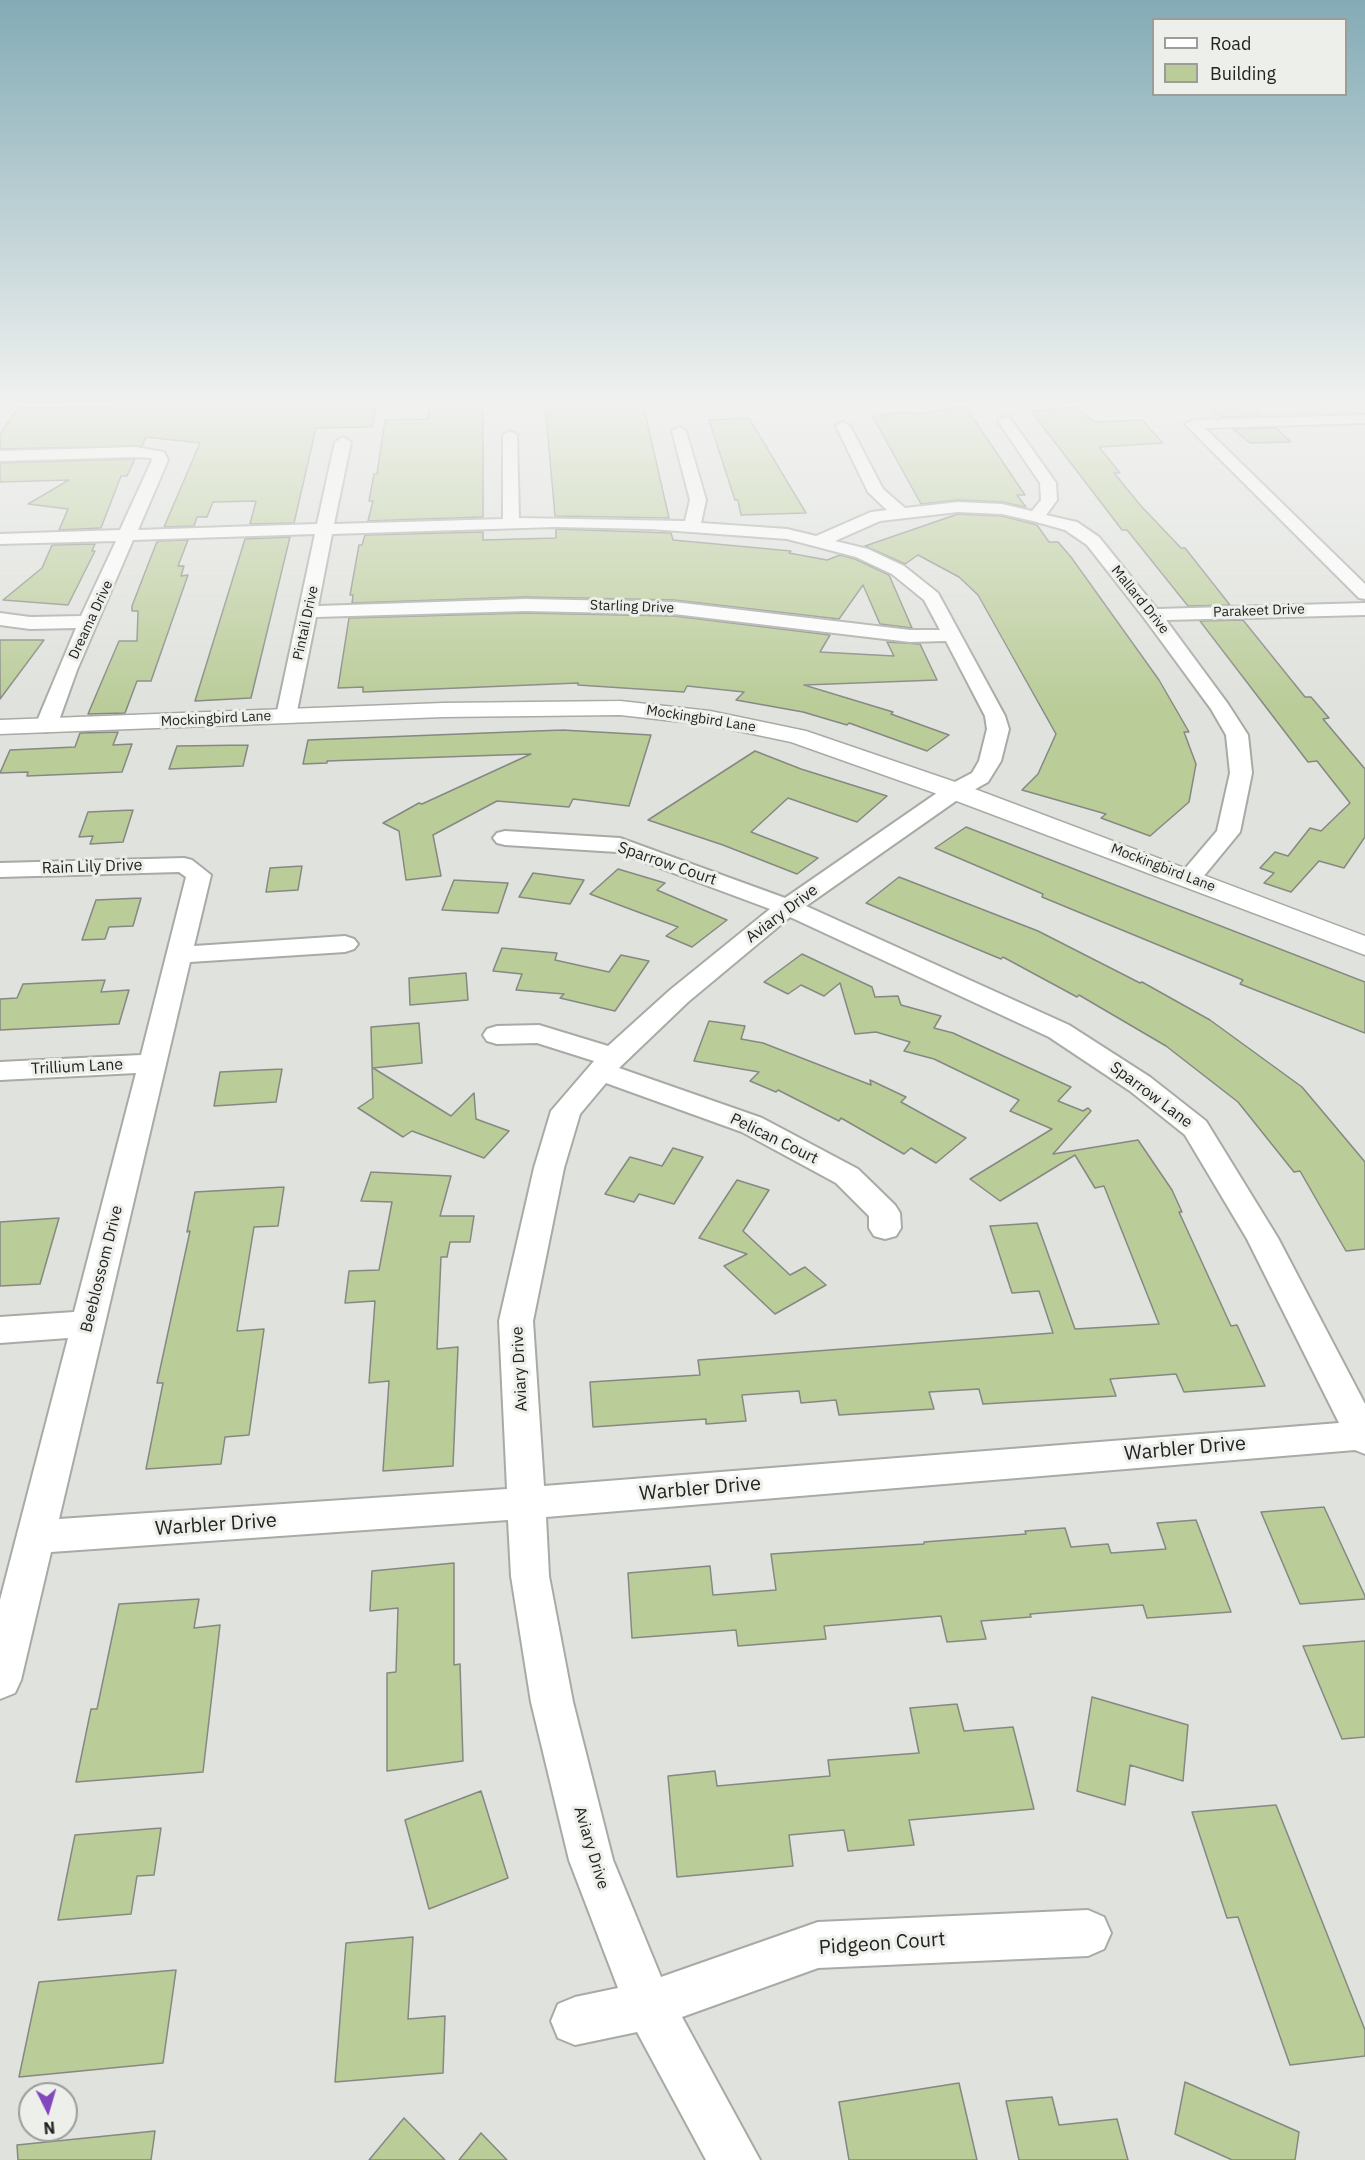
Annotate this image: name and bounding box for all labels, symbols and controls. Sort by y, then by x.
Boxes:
legend [1152,18,1347,96]
text: Road [1210,32,1251,55]
text: Building [1210,62,1276,85]
street label: Mallard Drive [1107,563,1173,637]
street label: Dreama Drive [65,578,117,662]
street label: Pintail Drive [290,584,322,662]
street label: Starling Drive [590,597,674,617]
street label: Parakeet Drive [1213,601,1305,621]
street label: Mockingbird Lane [645,702,757,736]
street label: Mockingbird Lane [160,708,272,730]
street label: Sparrow Court [615,838,719,890]
street label: Mockingbird Lane [1108,840,1218,896]
street label: Rain Lily Drive [41,856,143,878]
street label: Aviary Drive [742,881,822,947]
street label: Trillium Lane [30,1055,124,1079]
street label: Sparrow Lane [1106,1058,1196,1132]
street label: Pelican Court [727,1109,821,1169]
street label: Beeblossom Drive [77,1204,127,1334]
street label: Aviary Drive [508,1326,532,1412]
street label: Warbler Drive [1123,1432,1247,1466]
street label: Warbler Drive [638,1472,762,1506]
street label: Warbler Drive [154,1509,278,1541]
street label: Aviary Drive [569,1804,613,1892]
street label: Pidgeon Court [818,1928,946,1960]
north arrow [18,2082,78,2142]
text: N [43,2117,56,2138]

